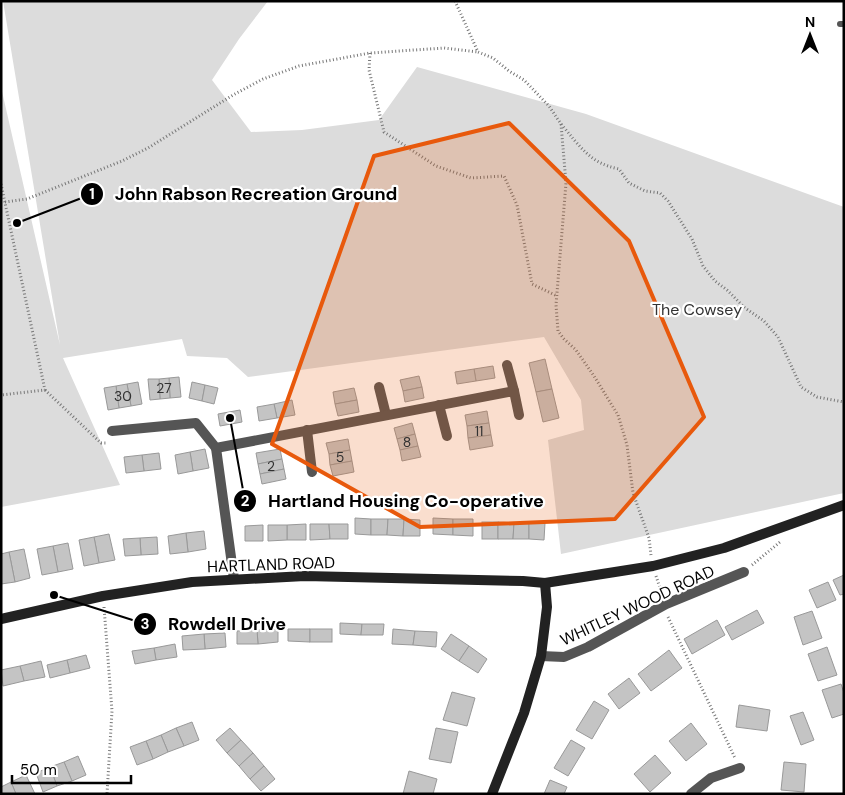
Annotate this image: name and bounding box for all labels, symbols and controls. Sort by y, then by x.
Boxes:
north arrow [785,10,835,60]
text: N [805,13,815,31]
callout: John Rabson Recreation Ground [79,177,407,210]
text: John Rabson Recreation Ground [115,182,397,206]
text: 1 [89,184,95,204]
park label: The Cowsey [652,299,742,320]
house number: 27 [156,379,172,397]
house number: 30 [114,387,132,405]
house number: 11 [475,422,483,440]
house number: 8 [403,433,411,451]
house number: 5 [336,448,344,466]
house number: 2 [267,457,275,475]
callout: Hartland Housing Co-operative [233,485,554,518]
text: Hartland Housing Co-operative [268,489,544,513]
text: 2 [241,491,250,511]
street label: HARTLAND ROAD [207,552,335,577]
street label: WHITLEY WOOD ROAD [557,560,718,650]
callout: Rowdell Drive [133,607,296,640]
text: Rowdell Drive [168,612,286,636]
text: 3 [140,614,150,634]
scale bar [12,752,131,784]
text: 50 m [20,760,57,780]

